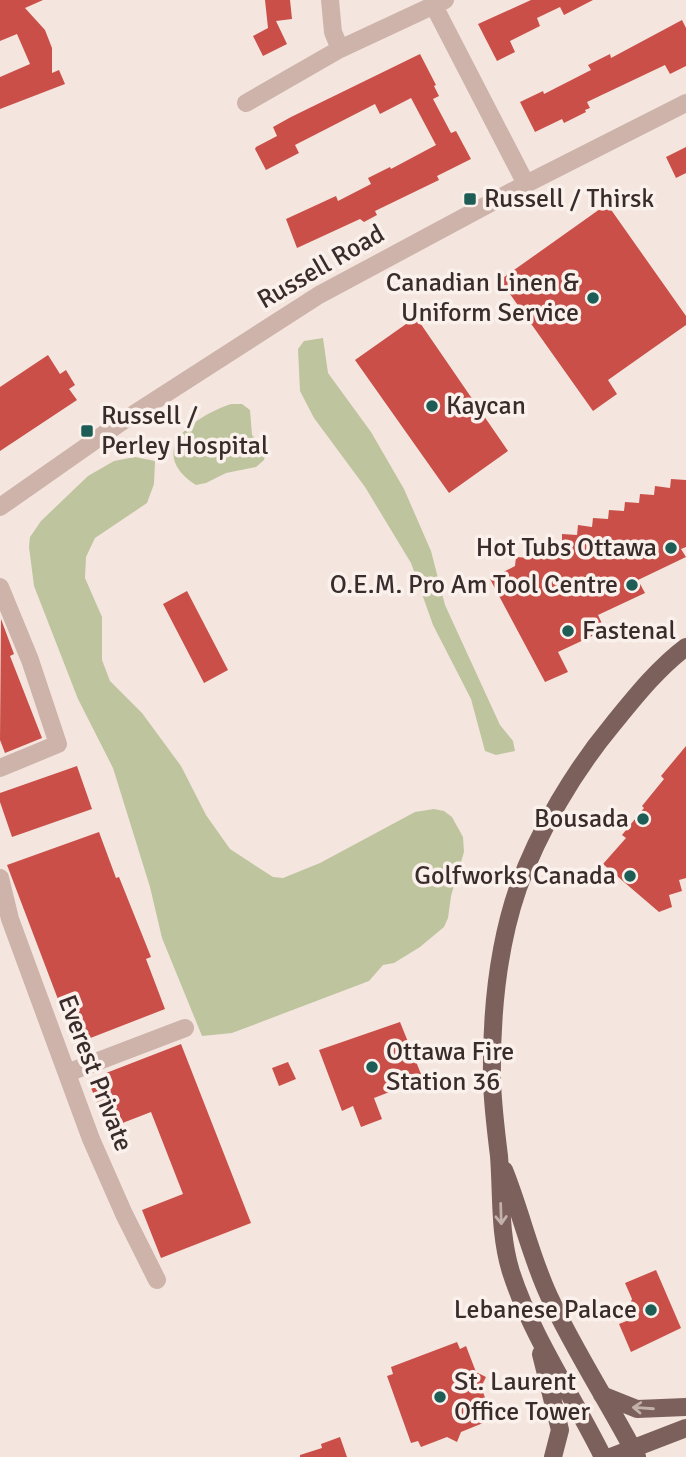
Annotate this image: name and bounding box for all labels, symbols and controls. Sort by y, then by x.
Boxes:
place label: Russell / Thirsk [484,183,654,215]
marker: Russell / Thirsk [462,191,478,207]
street label: Russell Road [252,218,390,316]
place label: Canadian Linen & Uniform Service [386,267,579,329]
marker: Canadian Linen & Uniform Service [585,290,601,306]
place label: Kaycan [446,390,526,422]
marker: Kaycan [424,398,440,414]
place label: Russell / Perley Hospital [101,400,269,462]
marker: Russell / Perley Hospital [79,423,95,439]
place label: Hot Tubs Ottawa [476,532,657,564]
marker: Hot Tubs Ottawa [663,540,679,556]
place label: O.E.M. Pro Am Tool Centre [330,569,618,601]
marker: O.E.M. Pro Am Tool Centre [624,577,640,593]
place label: Fastenal [582,615,676,647]
marker: Fastenal [560,623,576,639]
place label: Bousada [534,803,629,835]
marker: Bousada [635,811,651,827]
place label: Golfworks Canada [414,860,616,892]
marker: Golfworks Canada [622,868,638,884]
street label: Everest Private [51,990,139,1156]
place label: Ottawa Fire Station 36 [386,1036,514,1098]
marker: Ottawa Fire Station 36 [364,1059,380,1075]
one-way arrow [495,1203,508,1226]
place label: Lebanese Palace [454,1294,637,1326]
marker: Lebanese Palace [643,1302,659,1318]
place label: St. Laurent Office Tower [454,1366,590,1428]
marker: St. Laurent Office Tower [432,1389,448,1405]
one-way arrow [632,1401,655,1414]

